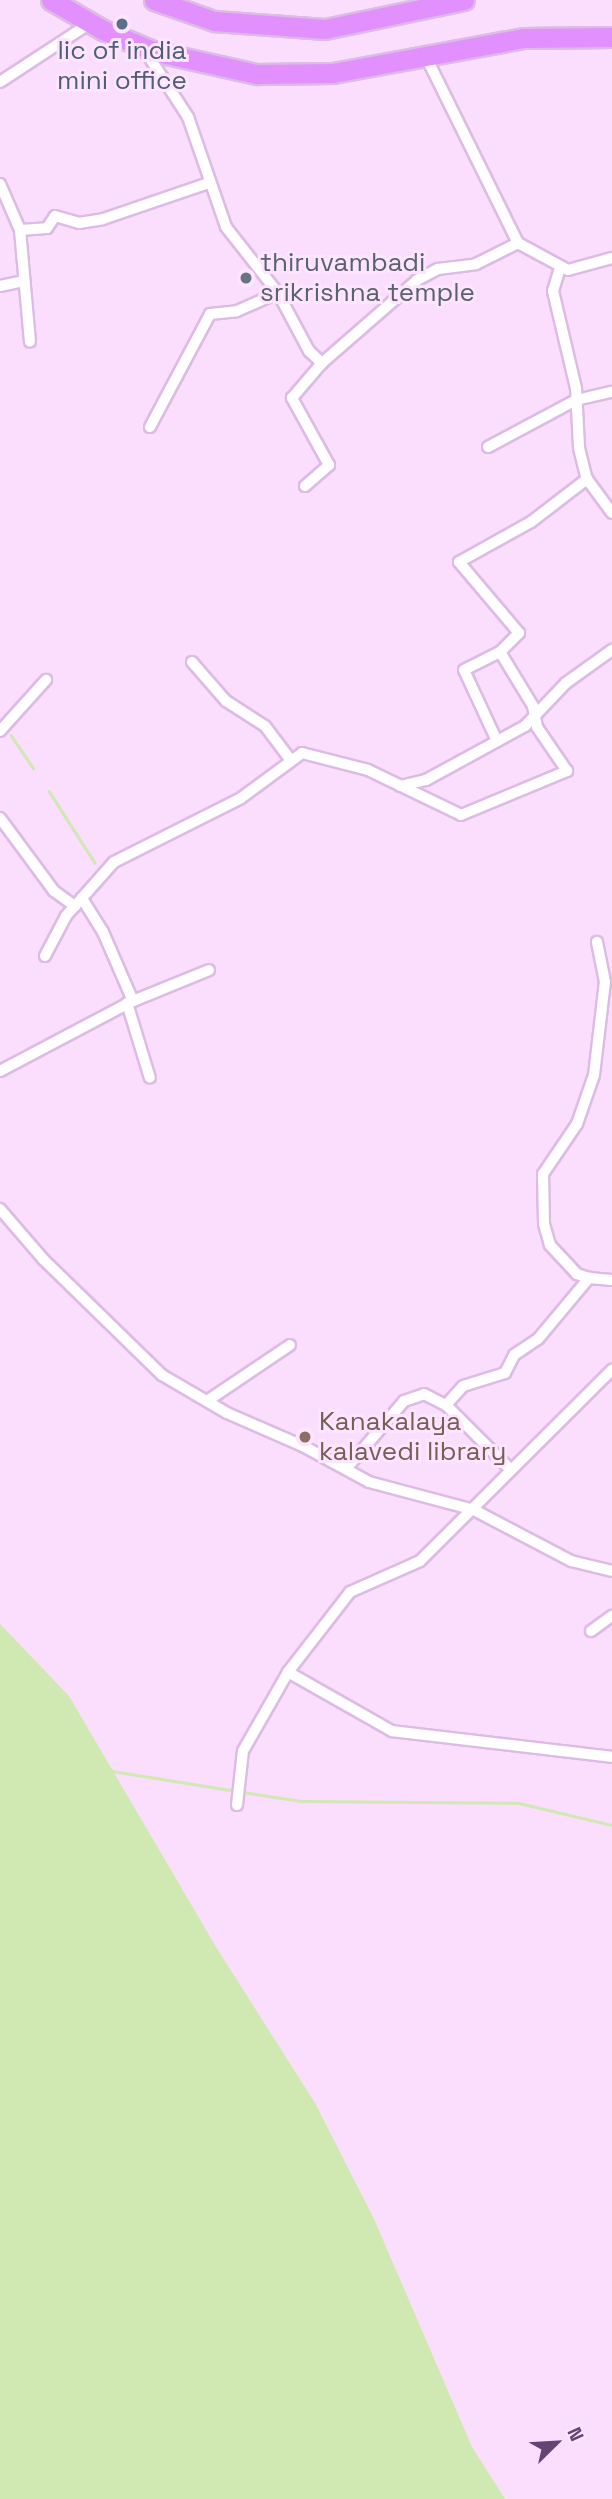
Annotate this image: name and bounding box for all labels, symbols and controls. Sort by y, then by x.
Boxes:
marker: lic of india mini office [114,16,130,32]
place label: lic of india mini office [57,35,187,96]
place label: thiruvambadi srikrishna temple [260,247,475,308]
marker: thiruvambadi srikrishna temple [238,270,254,286]
place label: Kanakalaya kalavedi library [319,1406,506,1468]
marker: Kanakalaya kalavedi library [297,1429,313,1445]
north arrow [521,2408,591,2478]
text: N [562,2423,590,2445]

